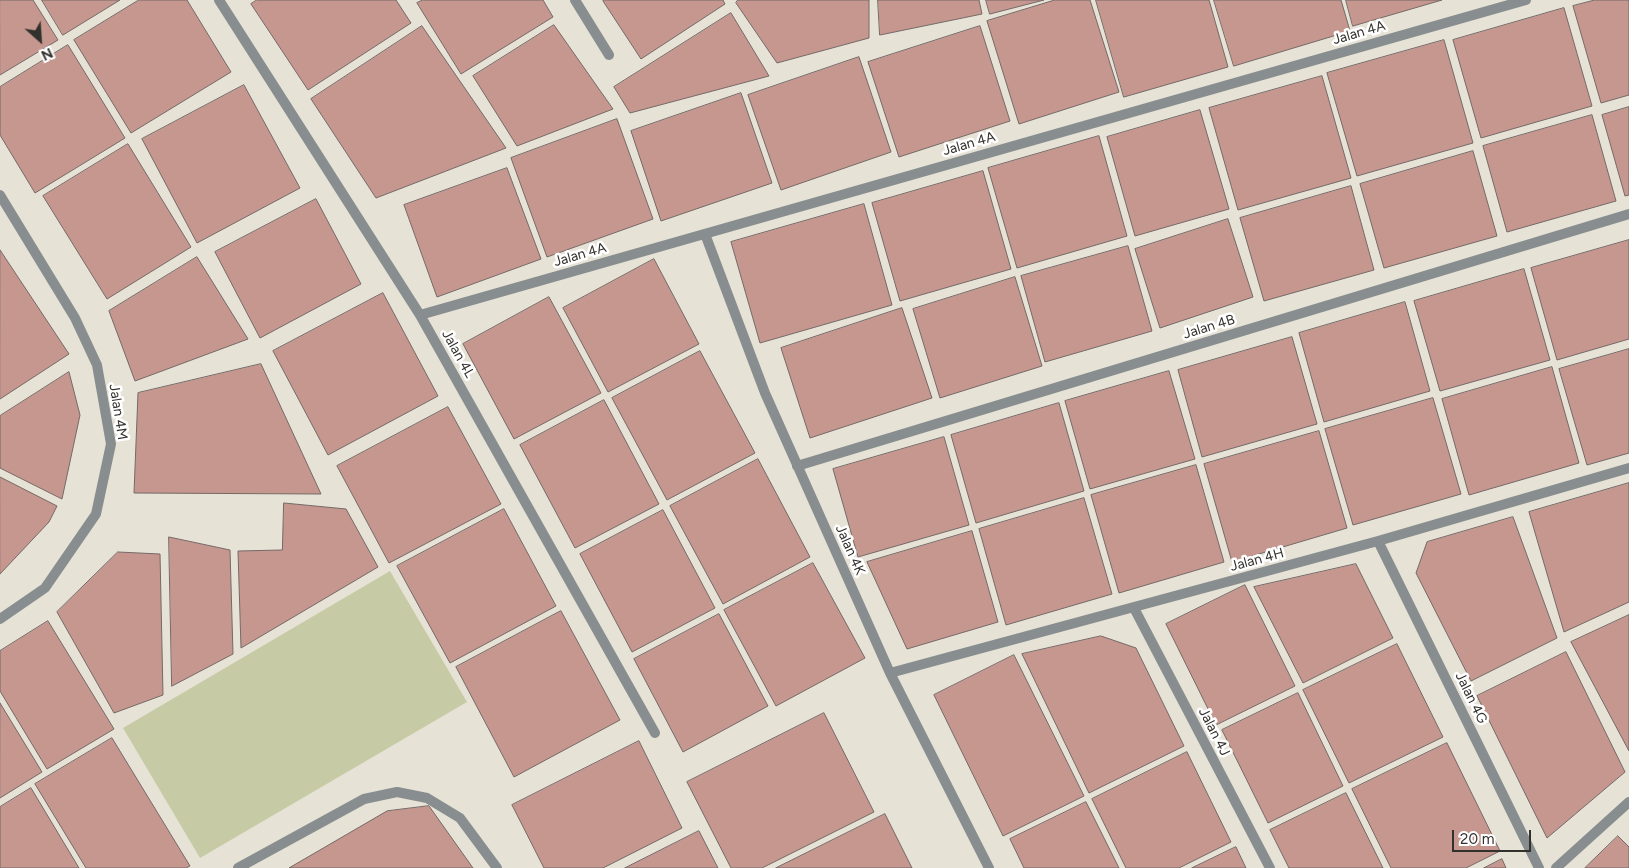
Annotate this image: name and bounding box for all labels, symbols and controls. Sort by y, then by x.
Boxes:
north arrow [15,15,65,65]
street label: Jalan 4A [1331,17,1387,49]
text: N [38,44,55,64]
street label: Jalan 4A [941,128,997,160]
street label: Jalan 4A [552,239,608,271]
street label: Jalan 4B [1181,311,1237,343]
street label: Jalan 4L [438,327,478,381]
street label: Jalan 4M [105,383,131,441]
street label: Jalan 4K [832,522,868,578]
street label: Jalan 4H [1228,545,1286,575]
street label: Jalan 4G [1451,670,1491,726]
street label: Jalan 4J [1195,705,1233,759]
scale bar [1454,820,1533,852]
text: 20 m [1460,830,1494,848]

